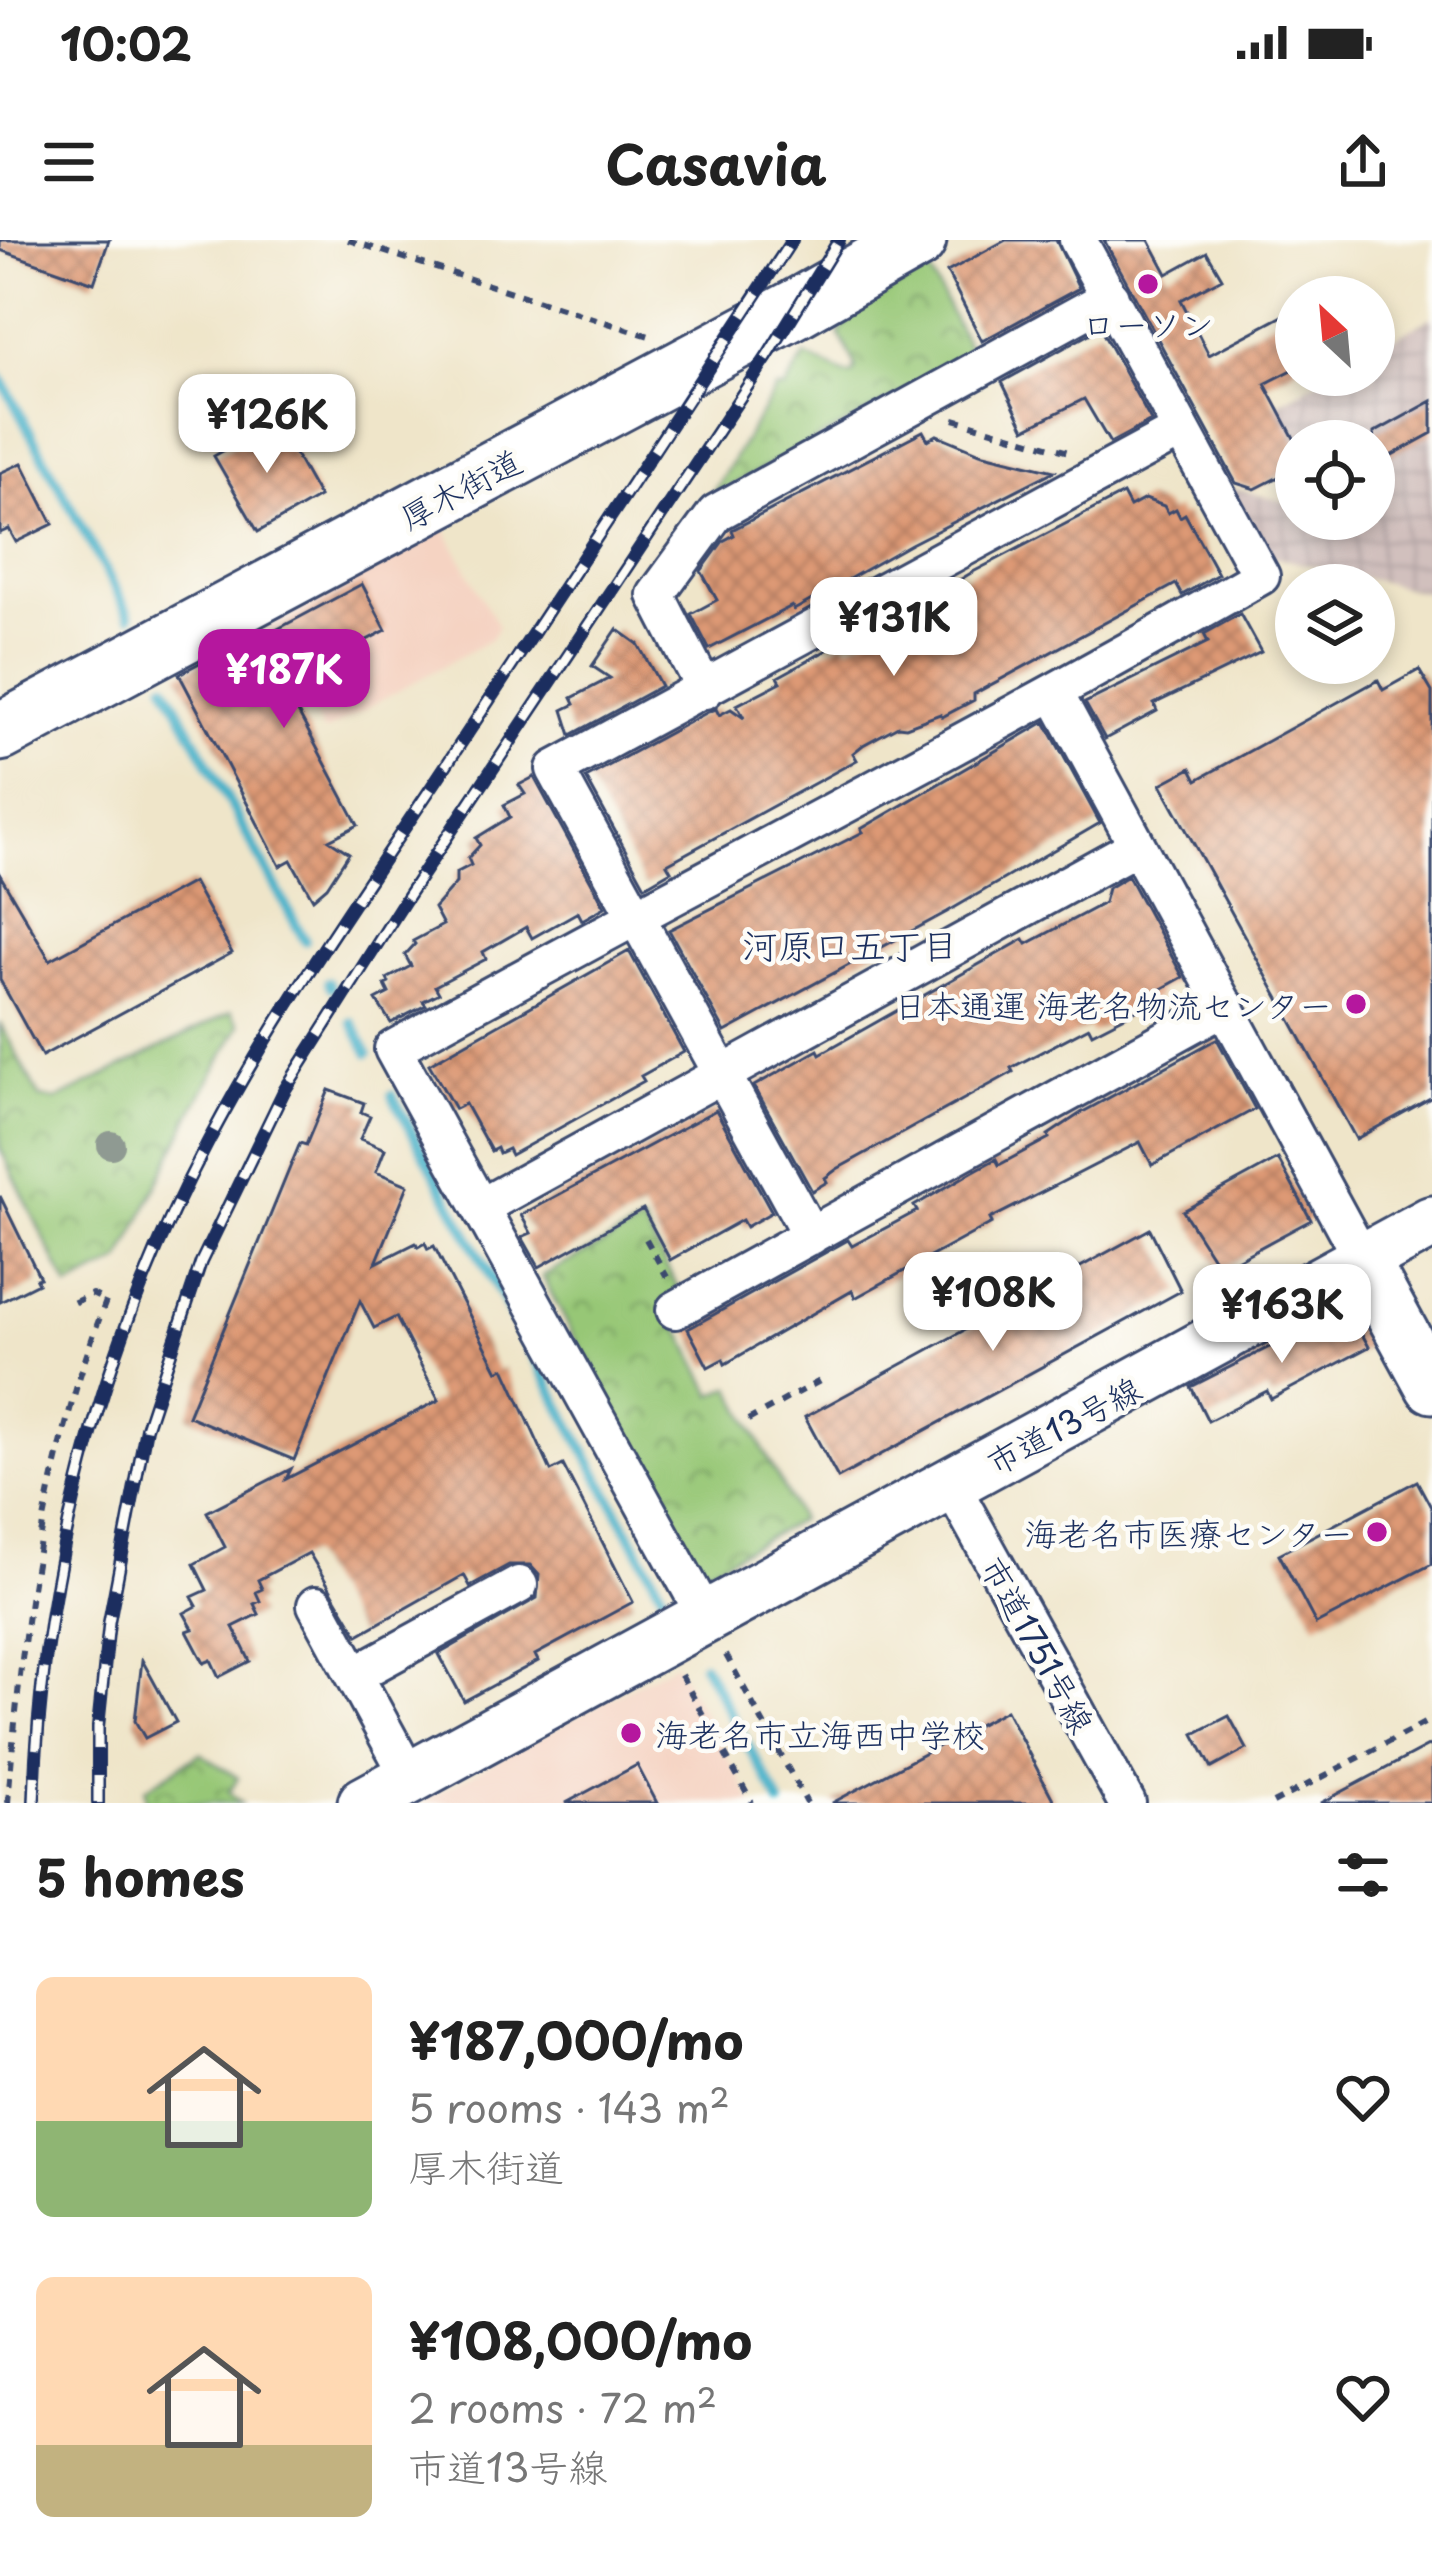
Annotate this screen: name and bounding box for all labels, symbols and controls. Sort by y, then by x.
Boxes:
text: 10:02 [60,8,192,76]
text: Casavia [605,122,827,203]
icon: menu [36,129,102,195]
icon: share [1330,129,1396,195]
marker: ローソン [1135,271,1161,297]
north arrow [1275,276,1395,396]
map controls [1275,276,1395,684]
place label: ローソン [1082,298,1214,348]
pin: ¥126K [183,374,351,476]
text: ¥126K [205,383,329,442]
button: locate [1275,420,1395,540]
street label: 厚木街道 [390,435,530,541]
button: layers [1275,564,1395,684]
pin: ¥131K [810,577,978,679]
text: ¥131K [837,586,951,645]
pin: ¥187K [200,629,368,731]
text: ¥187K [225,638,343,697]
district label: 河原口五丁目 [742,917,958,971]
place label: 日本通運 海老名物流センター [894,979,1332,1029]
marker: 日本通運 海老名物流センター [1343,991,1369,1017]
pin: ¥108K [909,1252,1077,1354]
text: ¥108K [930,1261,1056,1320]
pin: ¥163K [1198,1264,1366,1366]
text: ¥163K [1220,1273,1344,1332]
street label: 市道13号線 [977,1362,1149,1486]
place label: 海老名市医療センター [1024,1507,1353,1557]
marker: 海老名市医療センター [1364,1519,1390,1545]
street label: 市道1751号線 [970,1546,1108,1742]
place label: 海老名市立海西中学校 [655,1708,985,1758]
marker: 海老名市立海西中学校 [618,1720,644,1746]
text: 5 homes [36,1837,245,1914]
icon: filters [1330,1842,1396,1908]
text: ¥187,000/mo [408,2000,743,2077]
icon: home [132,2025,276,2169]
icon: heart [1330,2064,1396,2130]
text: 5 rooms · 143 m² [408,2077,730,2136]
text: 厚木街道 [408,2136,564,2195]
text: ¥108,000/mo [408,2300,752,2377]
icon: home [132,2325,276,2469]
icon: heart [1330,2364,1396,2430]
text: 2 rooms · 72 m² [408,2377,717,2436]
text: 市道13号線 [408,2436,607,2495]

